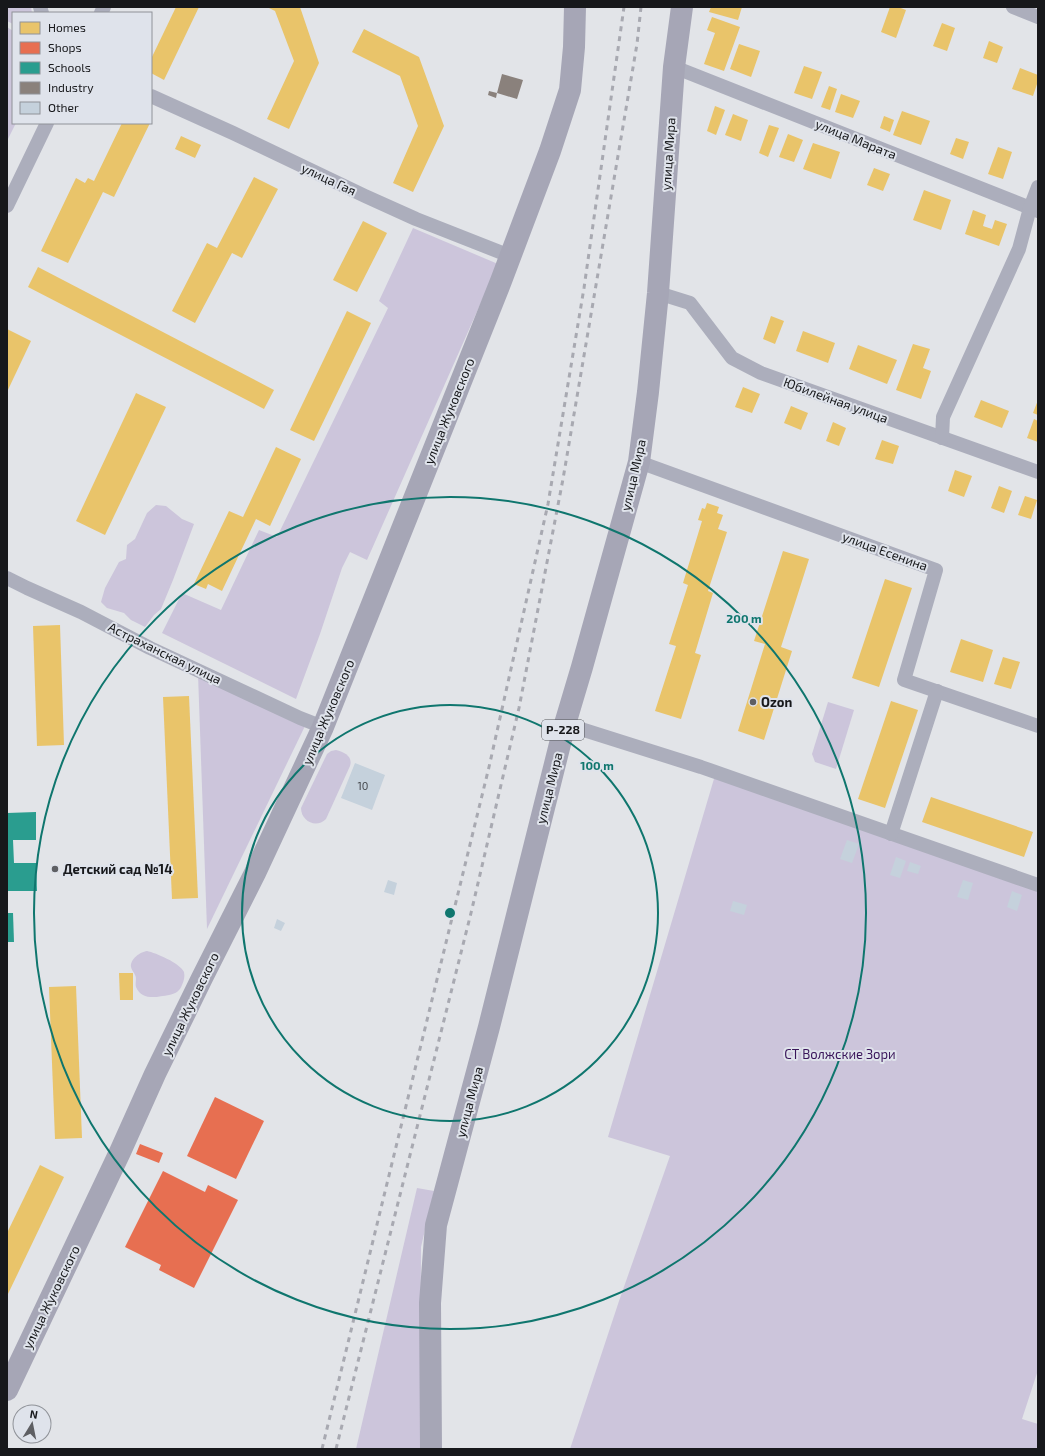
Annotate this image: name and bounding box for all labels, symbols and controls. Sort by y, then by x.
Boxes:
legend [12,12,152,124]
text: Homes [48,20,86,34]
text: Shops [48,40,82,54]
text: Schools [48,60,91,74]
text: Industry [48,80,94,94]
text: Other [48,100,79,114]
street label: улица Марата [813,115,899,163]
street label: улица Мира [657,117,679,191]
street label: улица Гая [299,159,359,199]
street label: улица Жуковского [420,355,478,467]
street label: Юбилейная улица [782,374,890,426]
street label: улица Мира [617,438,649,512]
street label: улица Есенина [840,528,930,574]
text: 200 m [726,611,762,625]
street label: Астраханская улица [106,619,224,687]
street label: улица Жуковского [298,657,358,767]
place label: Ozon [761,694,792,710]
marker: Ozon [748,697,758,707]
road number: Р-228 [542,720,584,740]
street label: улица Мира [532,751,566,825]
text: 100 m [580,758,614,772]
house number: 10 [357,779,369,792]
place label: Детский сад №14 [63,861,172,877]
marker: Детский сад №14 [50,864,60,874]
centre of rings [443,906,457,920]
street label: улица Жуковского [158,950,222,1058]
park label: СТ Волжские Зори [784,1046,896,1062]
street label: улица Мира [452,1065,486,1139]
street label: улица Жуковского [19,1243,83,1351]
north arrow [12,1404,52,1444]
text: N [29,1407,39,1421]

